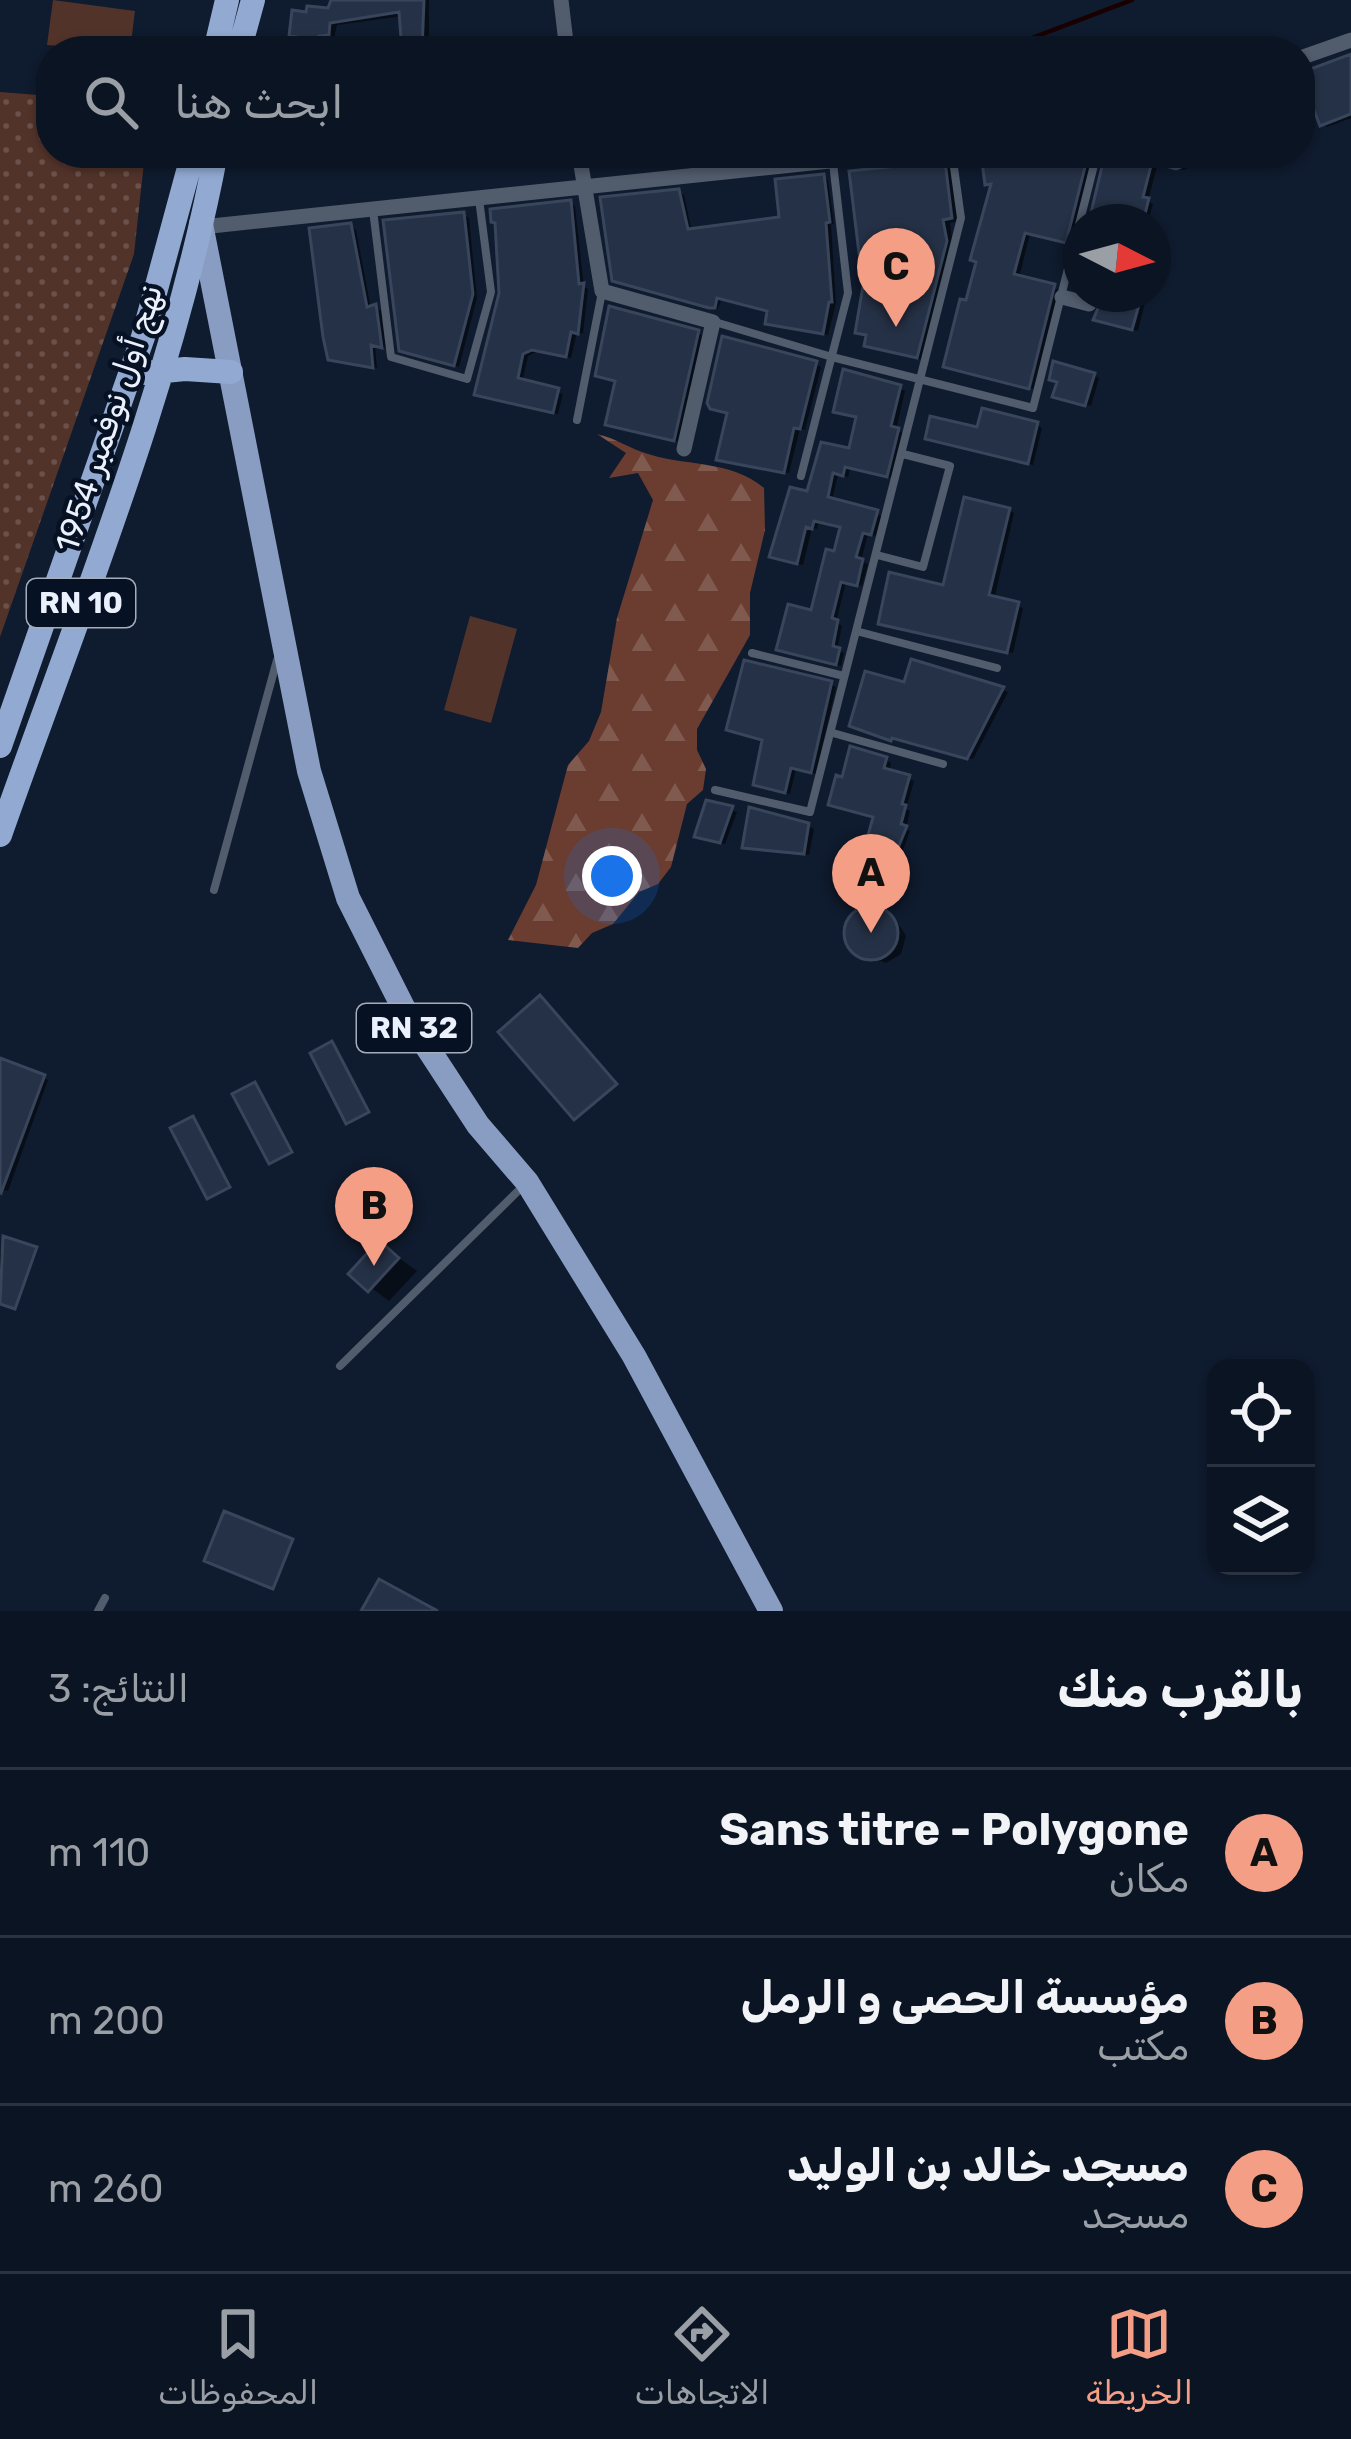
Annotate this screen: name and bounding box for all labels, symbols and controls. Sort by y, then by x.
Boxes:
search box [36,36,1315,168]
icon: search [78,69,144,135]
text: ابحث هنا [174,76,344,129]
north arrow [1063,204,1171,312]
pin: C [857,228,935,327]
street label: نهج أول نوفمبر 1954 [47,279,174,558]
road number: RN 10 [27,579,135,627]
pin: A [832,834,910,933]
your location [582,846,642,906]
road number: RN 32 [357,1004,471,1052]
pin: B [335,1167,413,1266]
map controls [1207,1359,1315,1575]
button: locate [1207,1359,1315,1467]
button: layers [1207,1467,1315,1575]
text: بالقرب منك [1057,1659,1303,1720]
text: النتائج: 3 [48,1666,189,1712]
text: Sans titre - Polygone [719,1803,1189,1856]
text: 110 m [48,1830,150,1876]
text: A [1250,1830,1278,1876]
text: مكان [1109,1856,1189,1902]
text: مؤسسة الحصى و الرمل [741,1971,1189,2024]
text: 200 m [48,1998,165,2044]
text: B [1250,1998,1278,2044]
text: مكتب [1097,2024,1189,2070]
text: مسجد خالد بن الوليد [787,2139,1189,2192]
text: 260 m [48,2166,163,2212]
text: C [1250,2166,1278,2212]
text: مسجد [1081,2192,1189,2238]
tab: المحفوظات [158,2301,318,2412]
tab: الاتجاهات [634,2301,770,2412]
tab: الخريطة [1086,2301,1193,2412]

